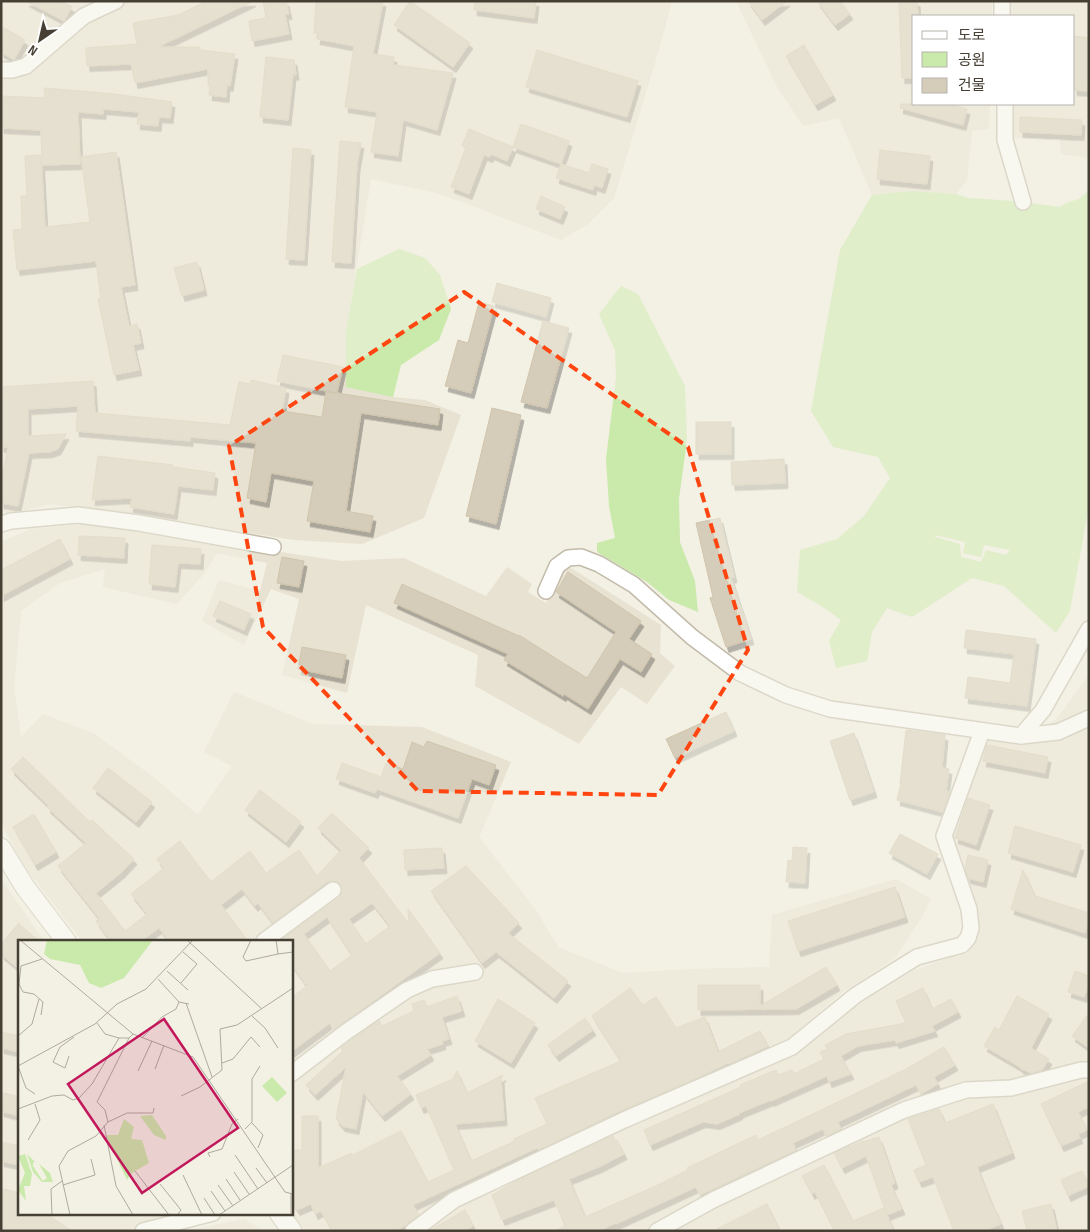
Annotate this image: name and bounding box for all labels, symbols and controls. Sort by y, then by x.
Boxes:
north arrow [15,15,65,65]
legend [912,15,1075,105]
text: 도로 [958,26,986,45]
text: N [25,41,41,60]
text: 공원 [958,51,986,70]
text: 건물 [958,76,986,95]
inset map [18,940,292,1214]

